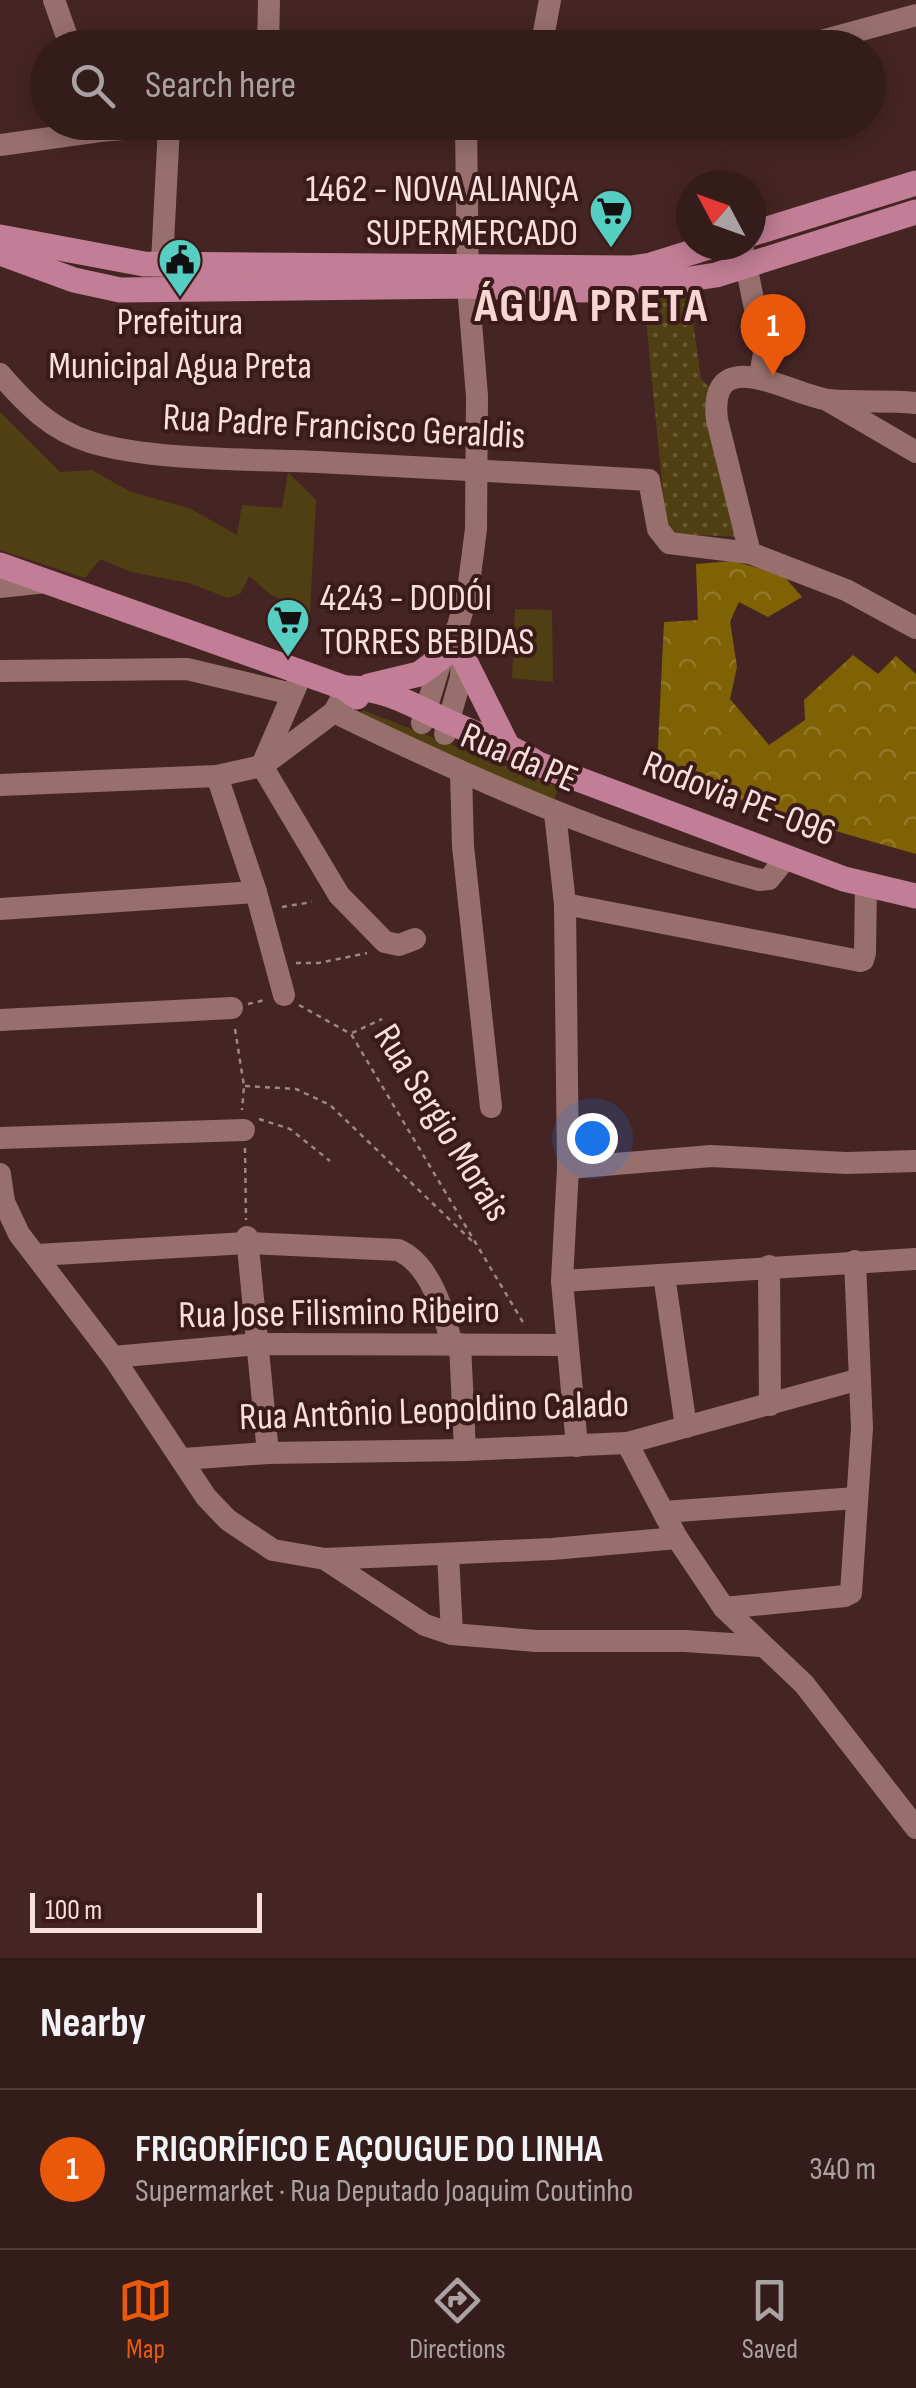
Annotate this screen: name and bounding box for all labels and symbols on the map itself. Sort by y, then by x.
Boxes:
place label: 1462 - NOVA ALIANÇA SUPERMERCADO [306,167,579,256]
north arrow [676,170,766,260]
supermarket icon: 1462 - NOVA ALIANÇA SUPERMERCADO [588,188,634,249]
public building icon: Prefeitura Municipal Agua Preta [157,237,203,298]
district label: ÁGUA PRETA [473,278,710,335]
pin: 1 [740,294,806,376]
place label: Prefeitura Municipal Agua Preta [48,300,312,389]
street label: Rua Padre Francisco Geraldis [162,395,526,459]
place label: 4243 - DODÓI TORRES BEBIDAS [320,576,534,665]
supermarket icon: 4243 - DODÓI TORRES BEBIDAS [265,597,311,658]
street label: Rua da PE [454,713,584,803]
street label: Rodovia PE-096 [636,742,842,856]
street label: Rua Sergio Morais [364,1016,520,1230]
your location [567,1113,618,1164]
street label: Rua Jose Filismino Ribeiro [178,1288,500,1338]
street label: Rua Antônio Leopoldino Calado [238,1382,630,1440]
scale bar [30,1888,262,1932]

